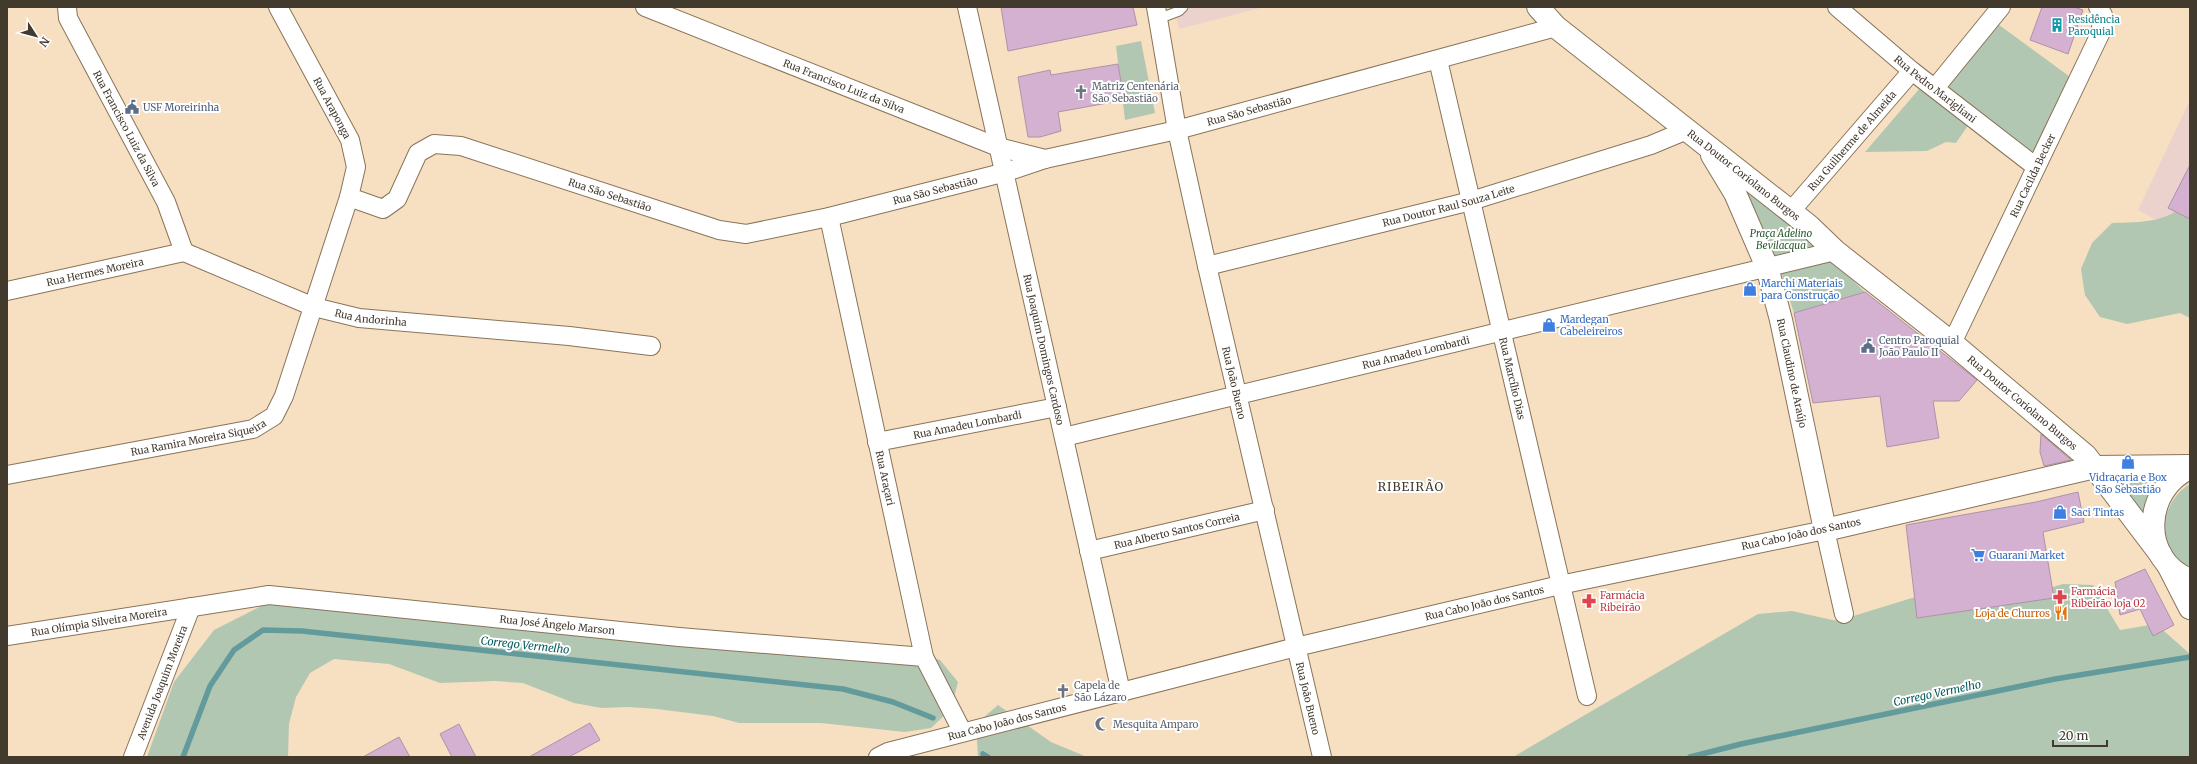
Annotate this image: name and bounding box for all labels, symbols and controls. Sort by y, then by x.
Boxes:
place label: Residência Paroquial [2068,13,2120,38]
north arrow [16,16,56,56]
building icon: Residência Paroquial [2049,17,2065,33]
text: N [36,34,52,50]
street label: Rua Pedro Marigliani [1892,52,1979,125]
street label: Rua Francisco Luiz da Silva [781,56,907,116]
street label: Rua Francisco Luiz da Silva [91,68,163,189]
street label: Rua Araponga [310,75,354,142]
place label: Matriz Centenária São Sebastião [1092,80,1179,105]
church icon: Matriz Centenária São Sebastião [1073,84,1089,100]
street label: Rua Guilherme de Almeida [1805,87,1899,193]
street label: Rua São Sebastião [1205,93,1293,128]
public building icon: USF Moreirinha [124,99,140,115]
place label: USF Moreirinha [143,101,220,114]
street label: Rua Doutor Coriolano Burgos [1685,126,1803,223]
street label: Rua Cacilda Becker [2007,131,2058,219]
street label: Rua São Sebastião [891,173,979,207]
street label: Rua São Sebastião [567,175,653,214]
street label: Rua Doutor Raul Souza Leite [1381,181,1516,229]
park label: Praça Adelino Bevilacqua [1750,227,1813,252]
street label: Rua Hermes Moreira [45,254,145,289]
street label: Rua Joaquim Domingos Cardoso [1021,273,1067,426]
place label: Marchi Materiais para Construção [1761,277,1843,302]
shop icon: Marchi Materiais para Construção [1742,281,1758,297]
street label: Rua Andorinha [333,306,408,329]
place label: Mardegan Cabeleireiros [1560,313,1623,338]
shop icon: Mardegan Cabeleireiros [1541,317,1557,333]
street label: Rua Claudino de Araújo [1774,317,1810,429]
street label: Rua Amadeu Lombardi [1361,333,1471,371]
place label: Centro Paroquial João Paulo II [1878,334,1959,359]
street label: Rua Marcílio Dias [1497,336,1529,421]
public building icon: Centro Paroquial João Paulo II [1860,338,1876,354]
street label: Rua João Bueno [1220,345,1249,421]
street label: Rua Doutor Coriolano Burgos [1965,352,2080,453]
street label: Rua Amadeu Lombardi [912,408,1023,441]
street label: Rua Ramira Moreira Siqueira [129,416,269,458]
street label: Rua Araçari [873,449,898,507]
shop icon: Vidraçaria e Box São Sebastião [2120,454,2136,470]
place label: Vidraçaria e Box São Sebastião [2088,471,2167,496]
district label: RIBEIRÃO [1378,479,1444,494]
shop icon: Saci Tintas [2052,504,2068,520]
place label: Saci Tintas [2071,506,2124,519]
street label: Rua Alberto Santos Correia [1113,510,1241,552]
street label: Rua Cabo João dos Santos [1740,515,1862,553]
supermarket icon: Guarani Market [1970,547,1986,563]
place label: Guarani Market [1989,549,2065,562]
street label: Rua Cabo João dos Santos [1424,582,1545,623]
place label: Farmácia Ribeirão loja 02 [2071,585,2146,610]
place label: Farmácia Ribeirão [1600,589,1645,614]
pharmacy icon: Farmácia Ribeirão loja 02 [2052,589,2068,605]
pharmacy icon: Farmácia Ribeirão [1581,593,1597,609]
street label: Rua Olímpia Silveira Moreira [30,604,168,639]
restaurant icon: Loja de Churros [2053,605,2069,621]
place label: Loja de Churros [1975,607,2050,620]
street label: Rua José Ângelo Marson [499,612,616,637]
street label: Avenida Joaquim Moreira [134,623,190,742]
water label: Corrego Vermelho [480,633,570,657]
street label: Rua João Bueno [1293,660,1323,736]
water label: Corrego Vermelho [1892,677,1982,709]
place label: Capela de São Lázaro [1074,679,1127,704]
church icon: Capela de São Lázaro [1055,683,1071,699]
street label: Rua Cabo João dos Santos [946,700,1068,743]
mosque icon: Mesquita Amparo [1094,716,1110,732]
place label: Mesquita Amparo [1113,718,1199,731]
scale bar [2053,722,2107,748]
text: 20 m [2059,728,2088,743]

